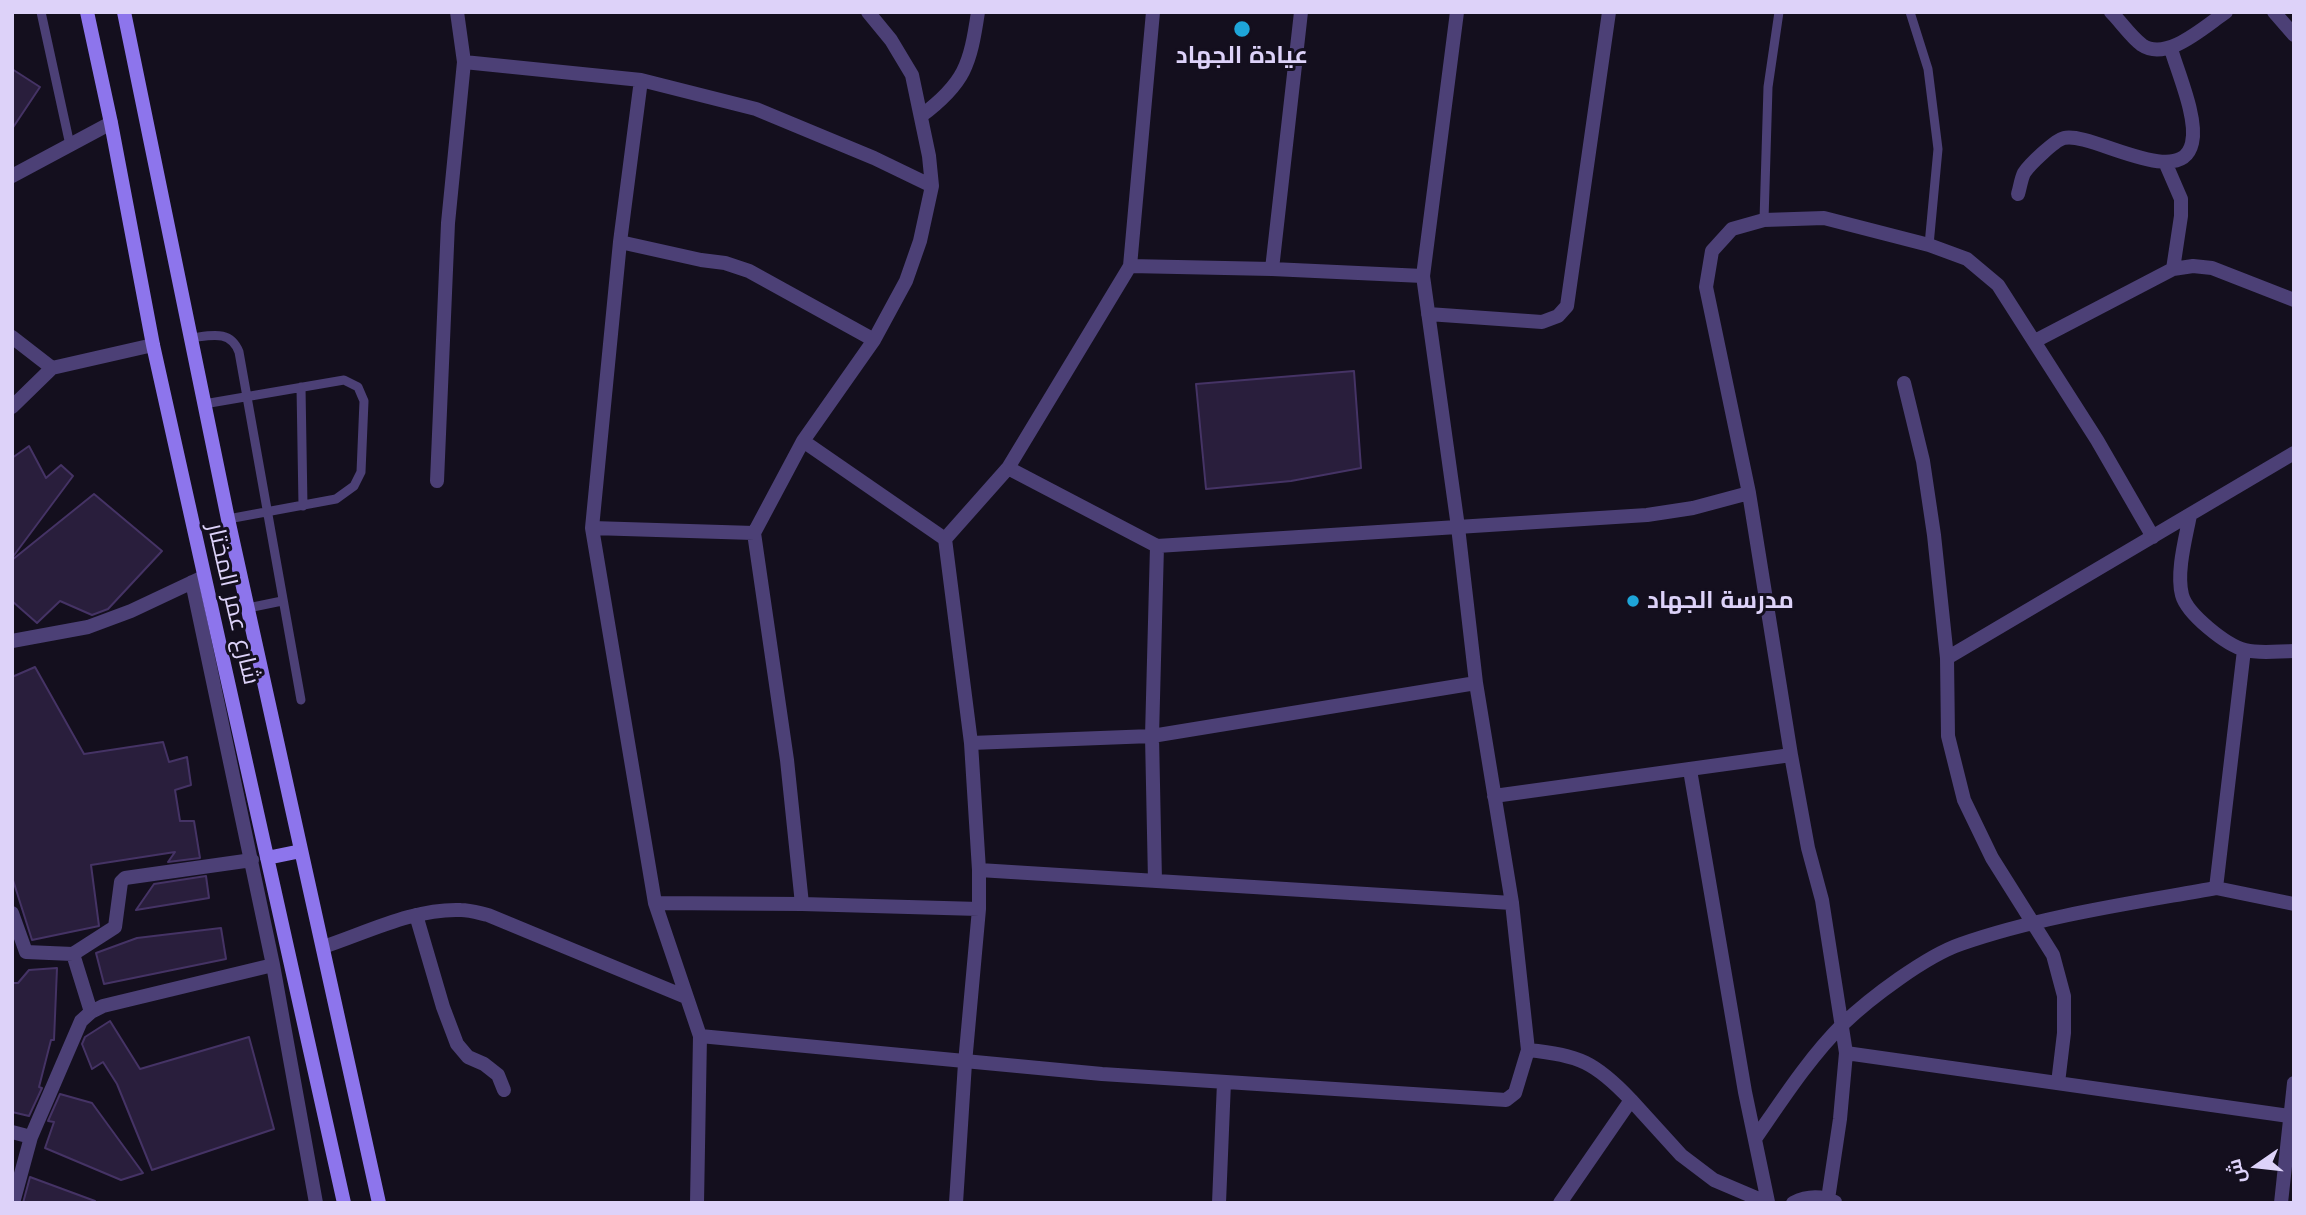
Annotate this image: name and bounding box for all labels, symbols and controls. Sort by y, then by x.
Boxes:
marker: عيادة الجهاد [1232,19,1252,39]
place label: عيادة الجهاد [1176,42,1308,70]
street label: شارع عمر المختار [200,521,266,687]
place label: مدرسة الجهاد [1647,587,1794,615]
marker: مدرسة الجهاد [1625,593,1641,609]
north arrow [2222,1131,2292,1201]
text: ش [2222,1157,2250,1186]

